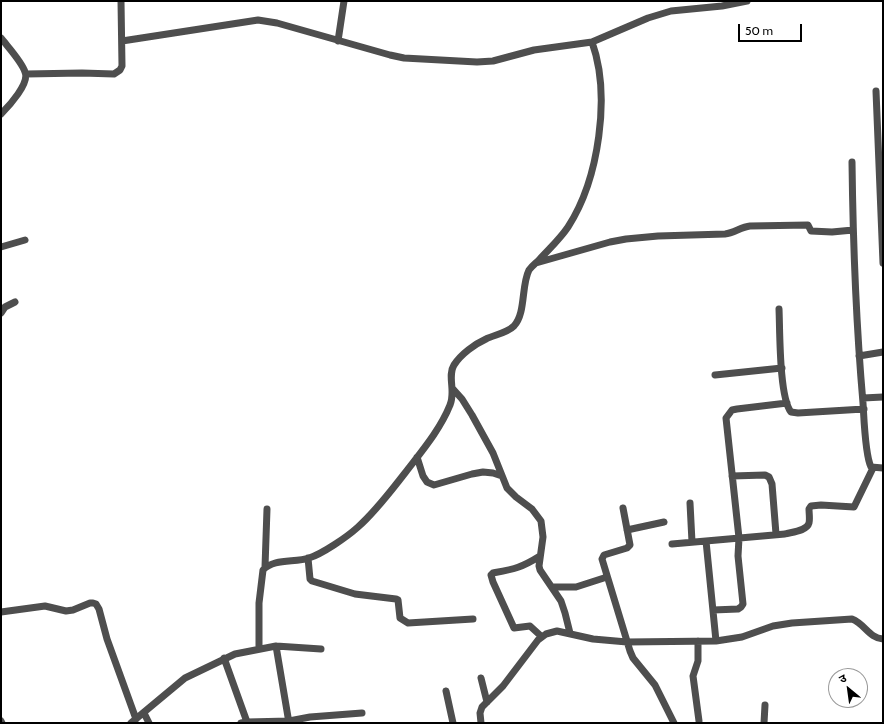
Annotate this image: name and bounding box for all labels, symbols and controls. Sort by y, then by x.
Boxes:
scale bar [740,16,804,42]
text: 50 m [745,23,773,38]
north arrow [828,668,868,708]
text: उ [836,671,849,686]

